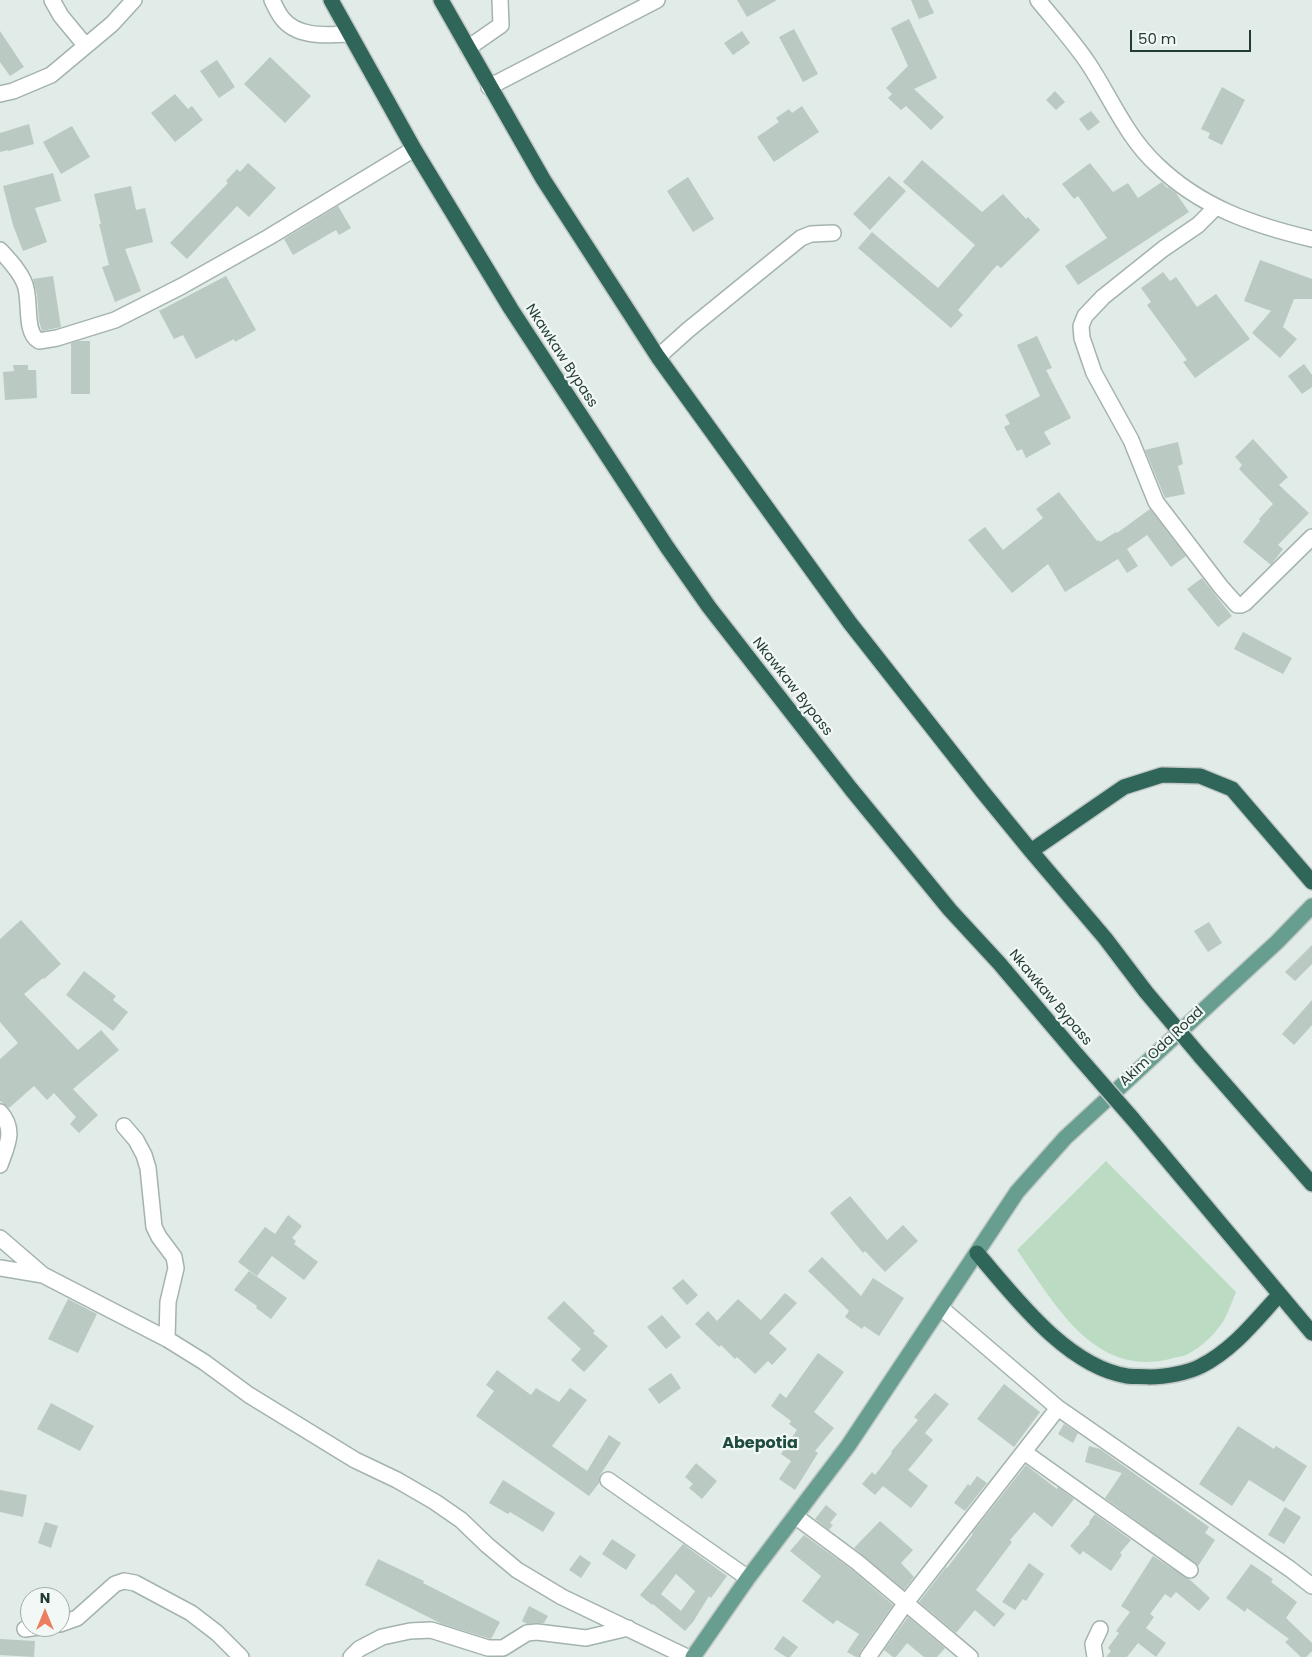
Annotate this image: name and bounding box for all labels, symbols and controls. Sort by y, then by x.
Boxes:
scale bar [1132,20,1253,52]
text: 50 m [1138,28,1176,49]
street label: Nkawkaw Bypass [521,301,601,411]
street label: Nkawkaw Bypass [748,635,836,739]
street label: Nkawkaw Bypass [1005,947,1095,1049]
street label: Akim Oda Road [1117,1004,1207,1090]
district label: Abepotia [722,1434,798,1454]
north arrow [20,1587,70,1637]
text: N [40,1588,50,1608]

